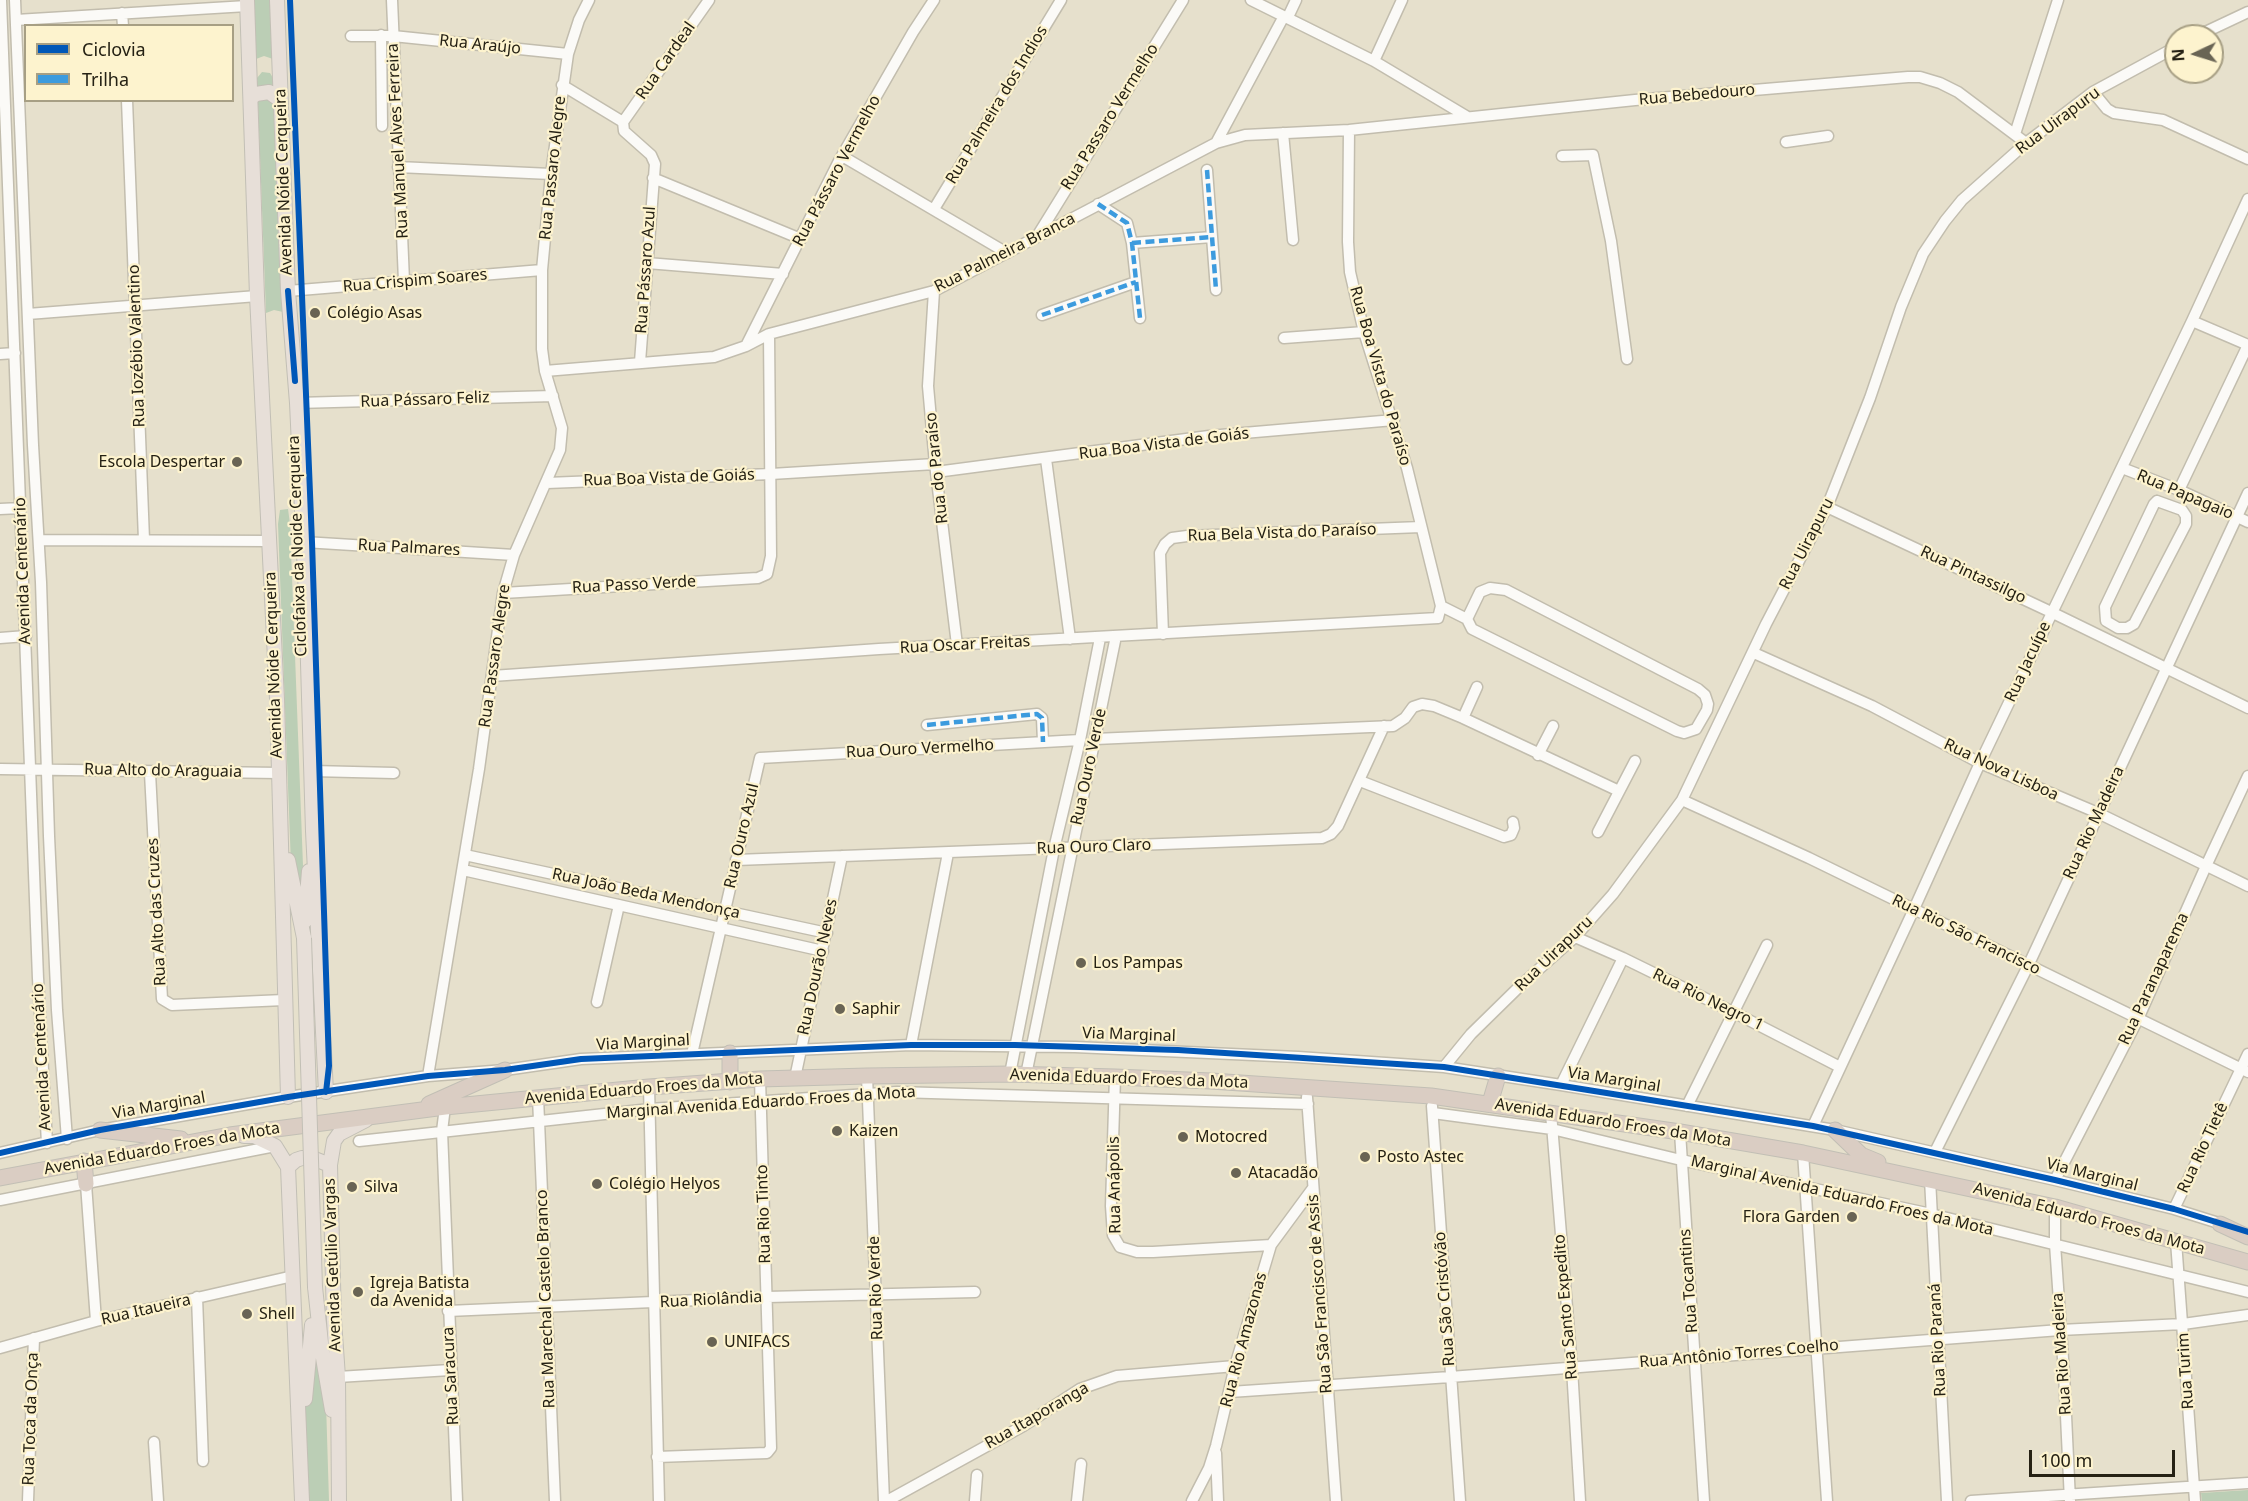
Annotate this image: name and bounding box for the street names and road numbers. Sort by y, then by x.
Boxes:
street label: Rua Cardeal [632,19,700,103]
street label: Rua Palmeira dos Indios [942,22,1052,188]
street label: Rua Araújo [438,31,522,59]
street label: Rua Passaro Vermelho [1057,40,1163,194]
street label: Rua Manuel Alves Ferreira [383,43,413,239]
street label: Rua Bebedouro [1638,80,1756,110]
street label: Rua Uirapuru [2012,83,2104,159]
street label: Avenida Nóide Cerqueira [271,88,297,276]
street label: Rua Pássaro Vermelho [789,92,885,250]
street label: Rua Passaro Alegre [536,95,570,241]
street label: Rua Pássaro Azul [632,206,660,334]
street label: Rua Palmeira Branca [931,209,1079,297]
street label: Rua Iozébio Valentino [125,264,149,428]
street label: Rua Crispim Soares [342,265,488,297]
street label: Rua Boa Vista do Paraíso [1345,284,1415,468]
street label: Rua Pássaro Feliz [360,388,490,412]
street label: Rua do Paraíso [922,411,952,525]
street label: Rua Boa Vista de Goiás [1078,424,1250,464]
street label: Ciclofaixa da Noide Cerqueira [285,435,311,657]
street label: Rua Boa Vista de Goiás [583,465,755,491]
street label: Rua Papagaio [2134,466,2236,524]
street label: Rua Uirapuru [1776,495,1838,593]
street label: Avenida Centenário [11,497,35,645]
street label: Rua Bela Vista do Paraíso [1187,520,1377,546]
street label: Rua Palmares [357,536,461,560]
street label: Rua Pintassilgo [1917,542,2029,608]
street label: Avenida Nóide Cerqueira [261,571,287,759]
street label: Rua Passo Verde [571,572,697,598]
street label: Rua Passaro Alegre [475,583,515,729]
street label: Rua Jacuípe [2001,619,2055,705]
street label: Rua Oscar Freitas [899,632,1031,658]
street label: Rua Ouro Verde [1067,707,1111,827]
street label: Rua Nova Lisboa [1941,735,2061,805]
street label: Rua Ouro Vermelho [846,736,994,762]
street label: Rua Alto do Araguaia [84,760,242,782]
street label: Rua Rio Madeira [2059,763,2129,883]
street label: Rua Ouro Azul [721,782,763,890]
street label: Rua Ouro Claro [1036,835,1152,859]
street label: Rua Alto das Cruzes [144,837,170,987]
street label: Rua João Beda Mendonça [550,865,742,923]
street label: Rua Rio São Francisco [1889,891,2043,979]
street label: Rua Dourão Neves [794,897,842,1037]
street label: Rua Paranaparema [2115,910,2193,1048]
street label: Rua Uirapuru [1511,912,1597,996]
street label: Rua Rio Negro 1 [1649,965,1767,1035]
street label: Avenida Centenário [29,983,55,1131]
street label: Via Marginal [1082,1024,1176,1046]
street label: Via Marginal [596,1031,690,1055]
street label: Via Marginal [1566,1063,1662,1097]
street label: Avenida Eduardo Froes da Mota [1009,1065,1249,1093]
street label: Avenida Eduardo Froes da Mota [524,1069,764,1109]
street label: Marginal Avenida Eduardo Froes da Mota [606,1083,916,1123]
street label: Via Marginal [111,1088,207,1124]
street label: Avenida Eduardo Froes da Mota [1493,1095,1733,1151]
street label: Rua Rio Tietê [2174,1100,2232,1196]
street label: Avenida Eduardo Froes da Mota [43,1119,281,1179]
street label: Rua Anápolis [1105,1136,1125,1234]
street label: Marginal Avenida Eduardo Froes da Mota [1689,1152,1995,1240]
street label: Via Marginal [2044,1154,2140,1196]
street label: Rua Rio Tinto [753,1164,775,1264]
street label: Avenida Getúlio Vargas [320,1178,346,1352]
street label: Avenida Eduardo Froes da Mota [1971,1179,2207,1259]
street label: Rua Marechal Castelo Branco [533,1189,559,1409]
street label: Rua São Francisco de Assis [1303,1194,1337,1394]
street label: Rua Tocantins [1676,1228,1702,1334]
street label: Rua São Cristóvão [1431,1231,1459,1367]
street label: Rua Santo Expedito [1550,1233,1582,1381]
street label: Rua Rio Verde [865,1236,887,1340]
street label: Rua Rio Amazonas [1217,1270,1271,1410]
street label: Rua Rio Paraná [1925,1283,1951,1397]
street label: Rua Riolândia [659,1288,763,1312]
street label: Rua Itaueira [99,1290,193,1330]
street label: Rua Rio Madeira [2048,1292,2076,1416]
street label: Rua Saracura [439,1326,463,1426]
street label: Rua Turim [2174,1332,2198,1410]
street label: Rua Antônio Torres Coelho [1638,1336,1840,1372]
street label: Rua Toca da Onça [19,1352,43,1486]
street label: Rua Itaporanga [982,1379,1092,1453]

